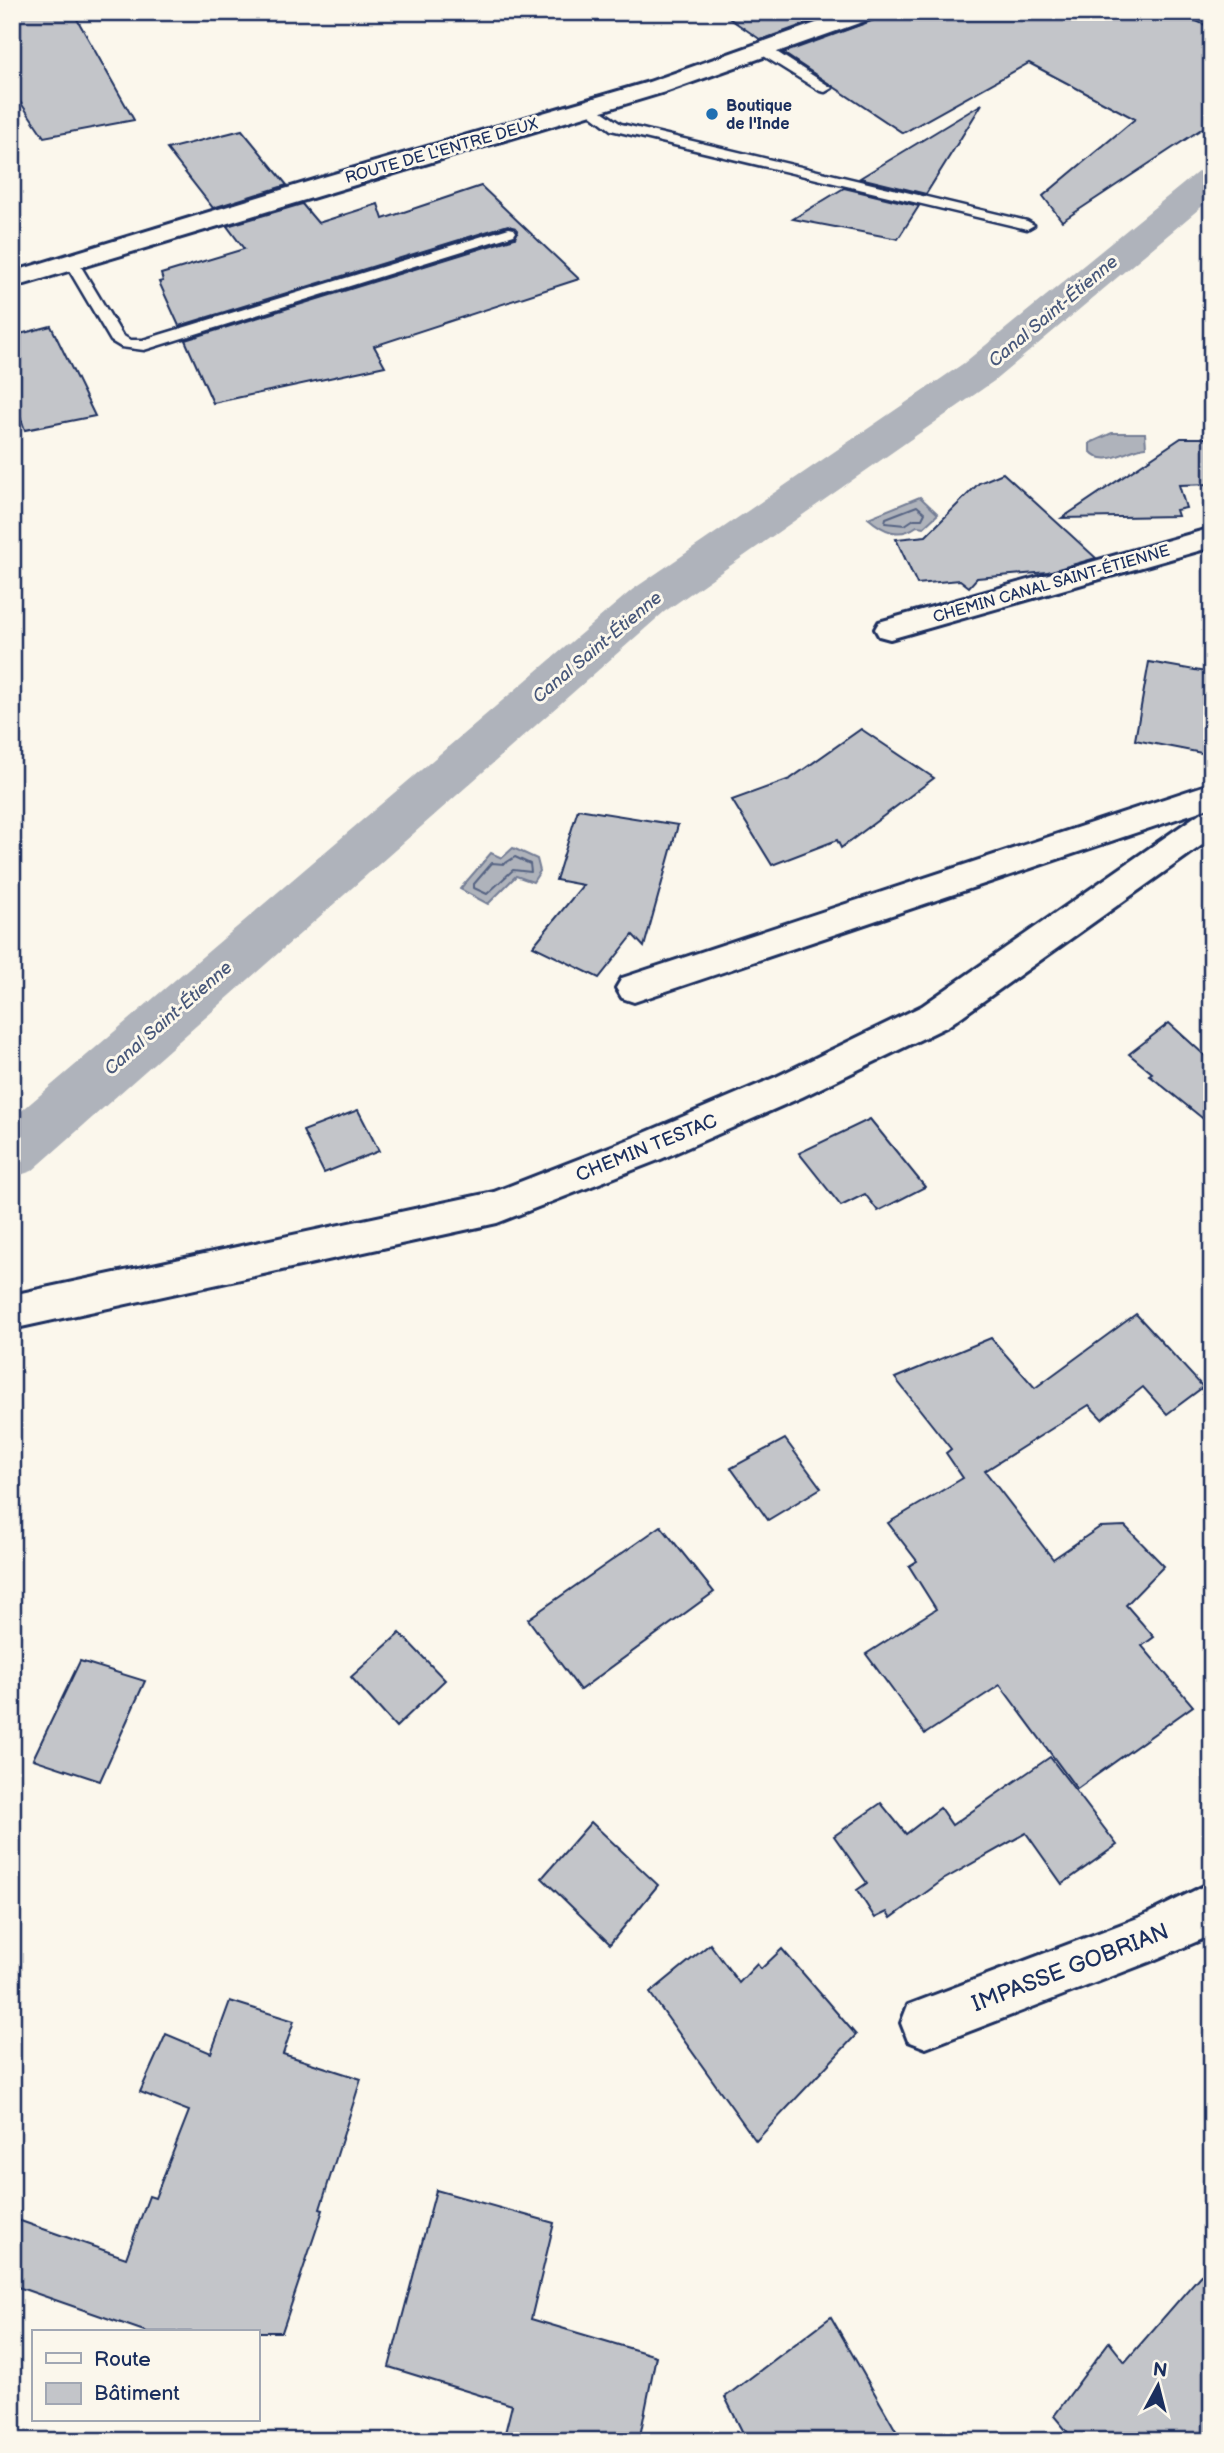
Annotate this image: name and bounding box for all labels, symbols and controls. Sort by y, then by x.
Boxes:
place label: Boutique de l'Inde [726,97,792,134]
marker: Boutique de l'Inde [704,106,720,122]
street label: ROUTE DE L'ENTRE DEUX [343,115,541,188]
water label: Canal Saint-Étienne [983,250,1122,372]
street label: CHEMIN CANAL SAINT-ÉTIENNE [930,540,1172,627]
water label: Canal Saint-Étienne [527,586,666,708]
water label: Canal Saint-Étienne [99,956,237,1080]
street label: CHEMIN TESTAC [573,1110,721,1187]
street label: IMPASSE GOBRIAN [968,1917,1173,2018]
legend [32,2330,259,2422]
text: Route [94,2347,151,2372]
north arrow [1122,2352,1192,2422]
text: N [1151,2358,1168,2383]
text: Bâtiment [94,2381,180,2406]

